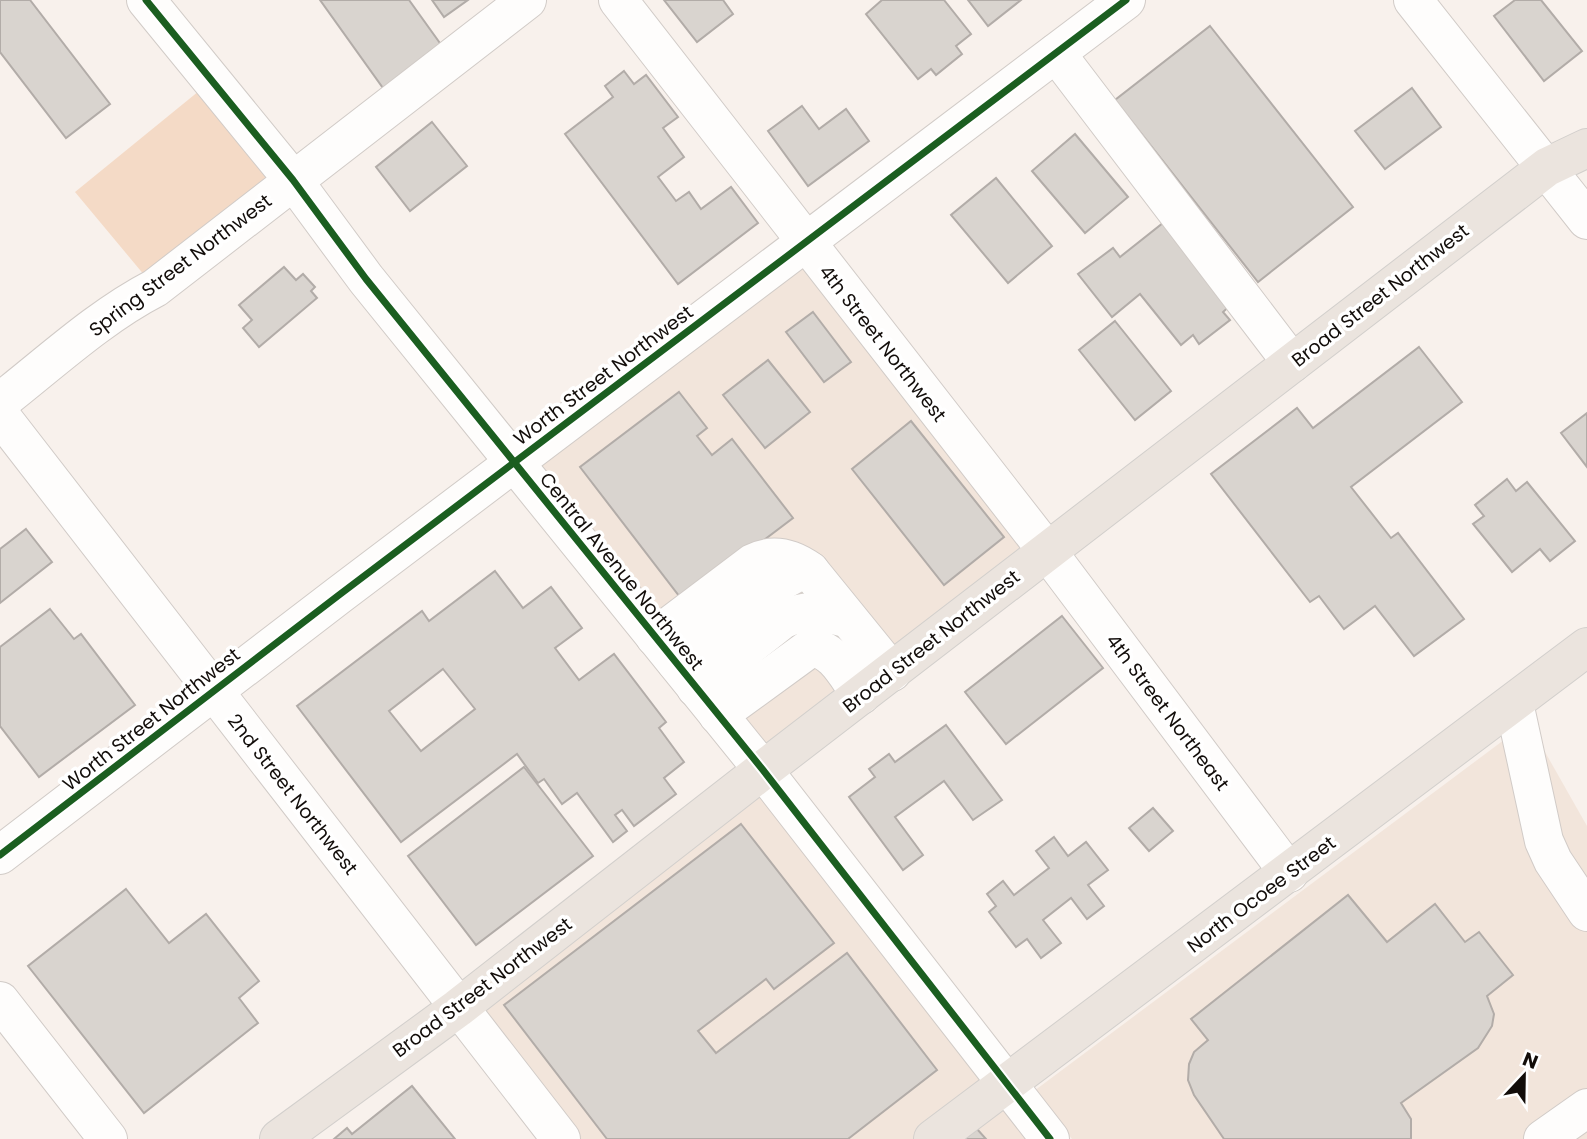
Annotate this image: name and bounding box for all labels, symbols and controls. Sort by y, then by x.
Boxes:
street label: Spring Street Northwest [83,188,277,343]
street label: Broad Street Northwest [1286,218,1475,373]
street label: 4th Street Northwest [813,259,953,428]
street label: Worth Street Northwest [508,299,699,452]
street label: Central Avenue Northwest [533,467,710,676]
street label: Broad Street Northwest [837,564,1026,719]
street label: 4th Street Northeast [1100,628,1236,796]
street label: Worth Street Northwest [57,641,246,797]
street label: 2nd Street Northwest [221,708,364,881]
street label: North Ocoee Street [1181,830,1341,959]
street label: Broad Street Northwest [387,911,578,1064]
north arrow [1489,1041,1559,1111]
text: N [1518,1046,1542,1076]

